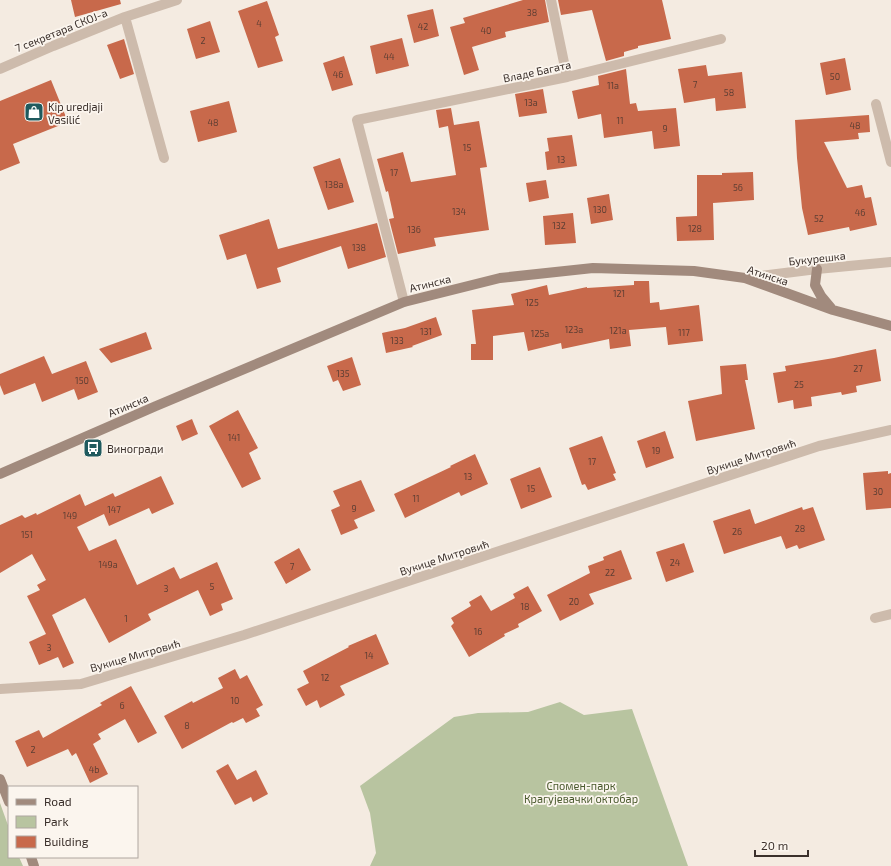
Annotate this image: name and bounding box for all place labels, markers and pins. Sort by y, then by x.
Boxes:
place label: Kip uredjaji Vasilić [48,100,103,126]
shop icon: Kip uredjaji Vasilić [23,101,45,123]
bus stop icon: Виногради [82,437,104,459]
place label: Виногради [107,442,163,455]

